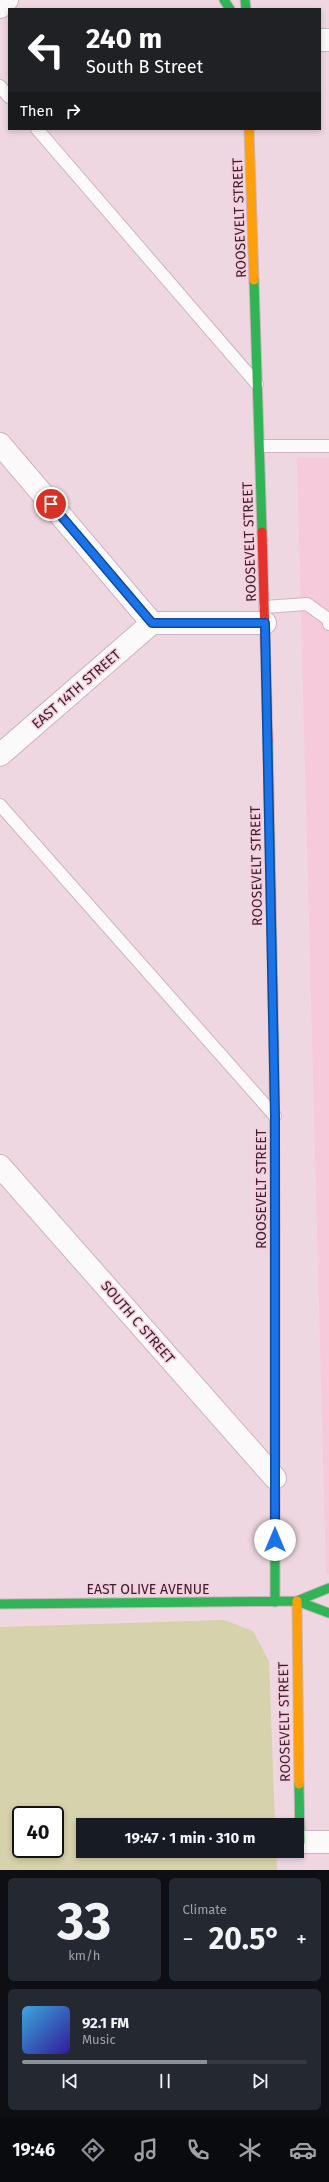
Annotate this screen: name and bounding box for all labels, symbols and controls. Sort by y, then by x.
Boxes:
text: 240 m [86,22,162,55]
icon: left [20,24,72,76]
text: South B Street [86,56,203,78]
icon: right [62,100,84,122]
text: Then [20,102,54,120]
street label: ROOSEVELT STREET [229,157,250,278]
street label: ROOSEVELT STREET [239,481,260,602]
pin [34,487,68,521]
icon: arrive [40,493,62,515]
street label: EAST 14TH STREET [28,646,125,733]
street label: ROOSEVELT STREET [247,805,266,926]
street label: ROOSEVELT STREET [253,1128,270,1249]
street label: SOUTH C STREET [97,1278,179,1368]
position arrow [254,1519,296,1561]
street label: EAST OLIVE AVENUE [87,1581,209,1598]
street label: ROOSEVELT STREET [275,1661,294,1782]
speed limit sign: 40 [12,1806,64,1858]
text: 19:47 · 1 min · 310 m [125,1829,255,1847]
text: 33 [57,1890,111,1953]
text: Climate [183,1902,227,1917]
text: 20.5° [209,1921,281,1957]
text: − [183,1926,194,1953]
text: + [296,1926,307,1953]
text: km/h [68,1948,100,1963]
text: 92.1 FM [82,2014,129,2032]
text: Music [82,2032,116,2047]
icon: previous [59,2070,81,2092]
icon: pause [154,2070,176,2092]
icon: next [249,2070,271,2092]
icon: directions [79,2136,107,2164]
icon: music [132,2136,160,2164]
icon: phone [184,2136,212,2164]
icon: climate [236,2136,264,2164]
icon: car [289,2136,317,2164]
text: 19:46 [12,2139,55,2161]

